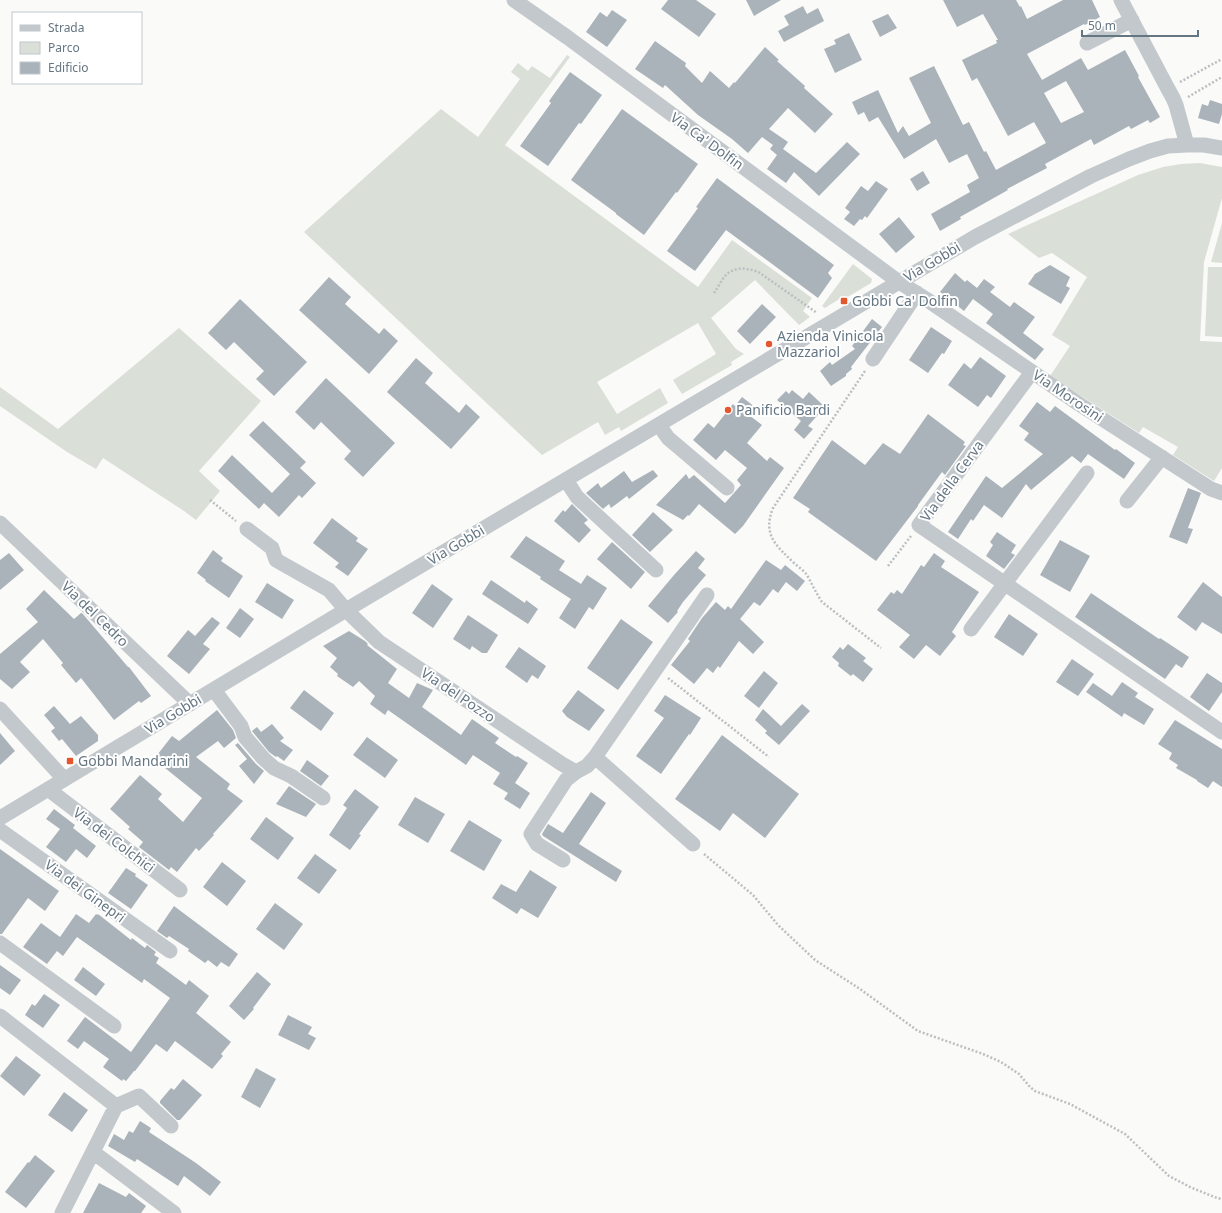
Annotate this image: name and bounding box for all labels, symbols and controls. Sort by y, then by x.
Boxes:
legend [12,12,142,84]
scale bar [1082,12,1198,38]
text: 50 m [1088,17,1116,34]
text: Strada [48,19,84,36]
text: Parco [48,39,80,56]
text: Edificio [48,59,89,76]
street label: Via Ca' Dolfin [667,108,748,174]
street label: Via Gobbi [900,237,964,286]
place label: Gobbi Ca' Dolfin [852,291,958,310]
marker: Gobbi Ca' Dolfin [839,296,849,306]
place label: Azienda Vinicola Mazzariol [777,326,884,361]
marker: Azienda Vinicola Mazzariol [764,339,774,349]
street label: Via Morosini [1029,365,1107,426]
place label: Panificio Bardi [736,400,830,419]
marker: Panificio Bardi [723,405,733,415]
street label: Via della Cerva [916,436,988,525]
street label: Via Gobbi [424,520,488,569]
street label: Via del Cedro [58,577,133,651]
street label: Via del Pozzo [417,663,499,726]
street label: Via Gobbi [141,689,205,738]
place label: Gobbi Mandarini [78,751,188,770]
marker: Gobbi Mandarini [65,756,75,766]
street label: Via dei Colchici [70,803,159,877]
street label: Via dei Ginepri [41,855,130,926]

